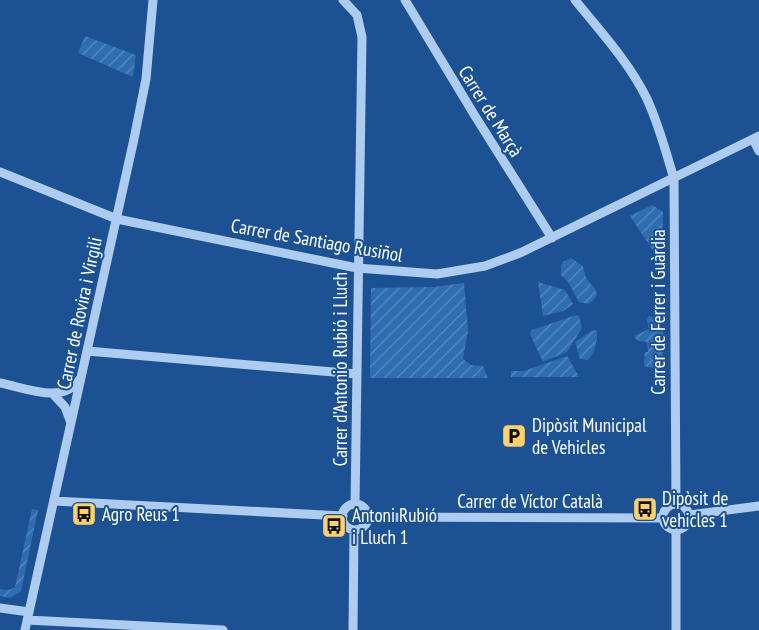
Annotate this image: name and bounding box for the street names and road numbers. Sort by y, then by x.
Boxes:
street label: Carrer de Marçà [454,61,528,161]
street label: Carrer de Santiago Rusiñol [229,213,405,267]
street label: Carrer de Ferrer i Guàrdia [646,229,670,395]
street label: Carrer de Rovira i Virgili [51,235,107,391]
street label: Carrer d'Antonio Rubió i Lluch [328,272,352,466]
street label: Carrer de Víctor Català [457,489,603,513]

